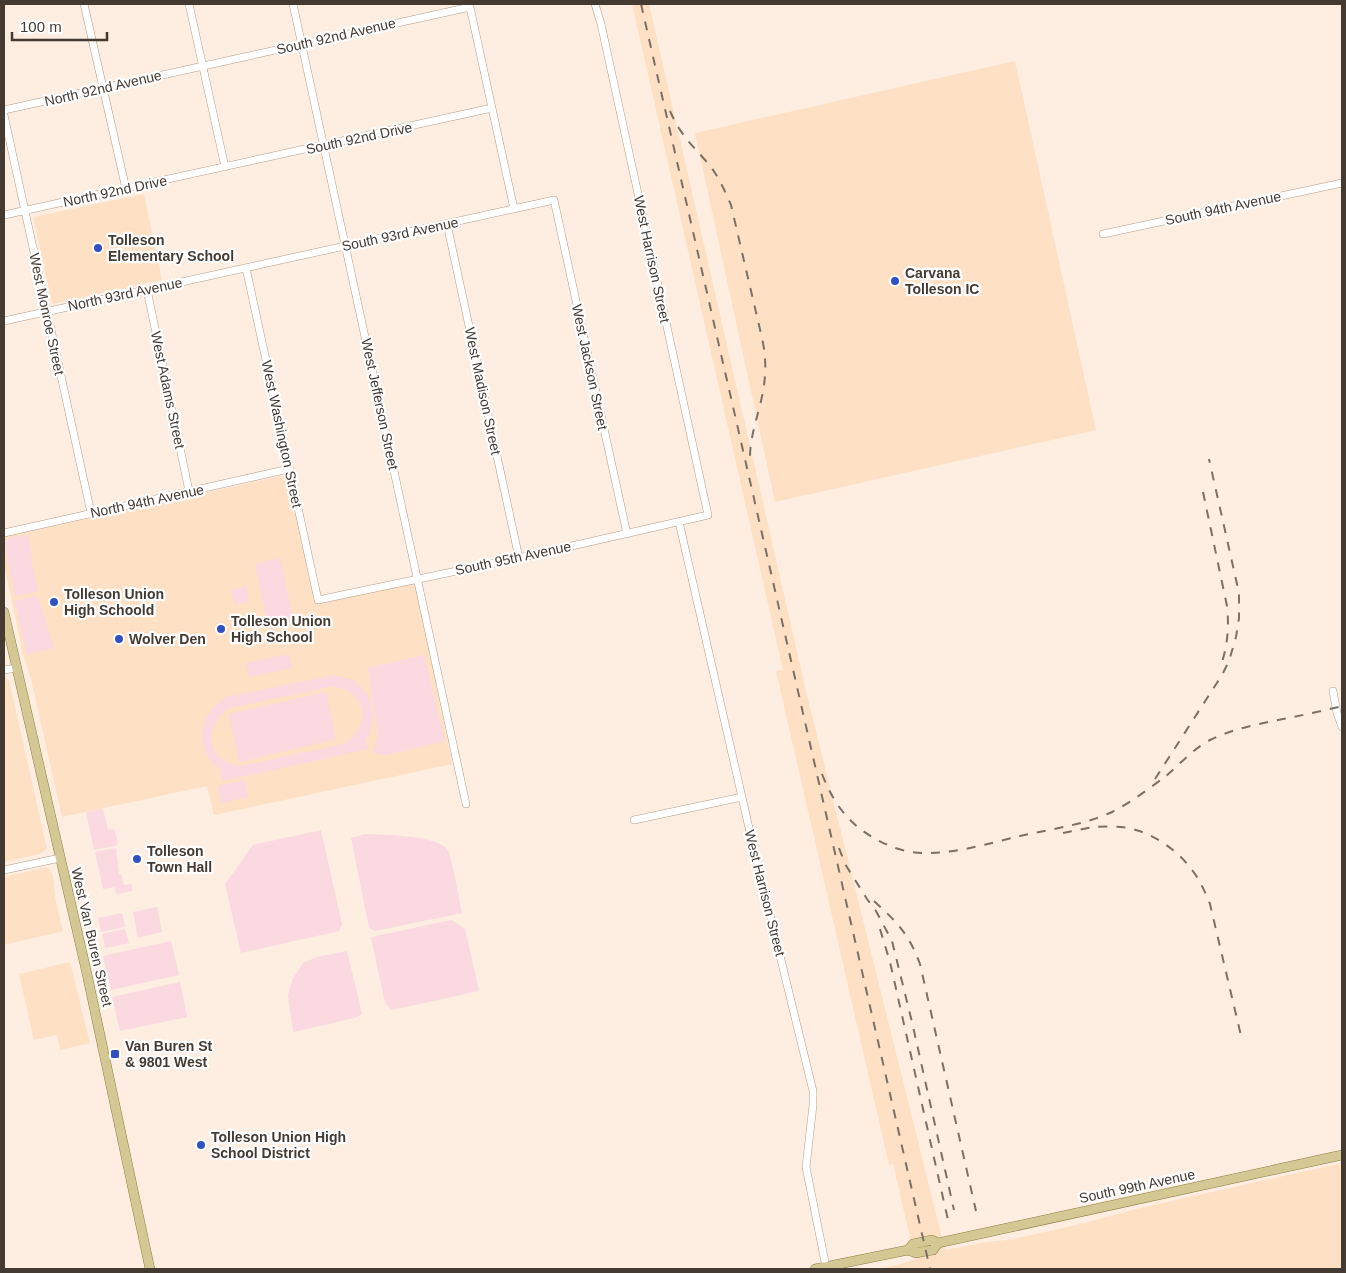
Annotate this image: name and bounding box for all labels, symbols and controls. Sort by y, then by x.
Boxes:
scale bar [12,10,108,42]
street label: South 92nd Avenue [275,14,397,58]
text: 100 m [20,18,62,35]
street label: North 92nd Avenue [43,67,163,109]
street label: South 92nd Drive [304,119,414,157]
street label: North 92nd Drive [62,172,169,210]
street label: South 94th Avenue [1164,188,1283,228]
street label: West Harrison Street [631,194,673,324]
street label: South 93rd Avenue [340,214,460,254]
place label: Tolleson Elementary School [108,232,234,264]
marker: Tolleson Elementary School [92,242,104,254]
street label: West Monroe Street [26,252,68,377]
place label: Carvana Tolleson IC [905,265,979,297]
street label: North 93rd Avenue [66,274,184,314]
marker: Carvana Tolleson IC [889,275,901,287]
street label: West Jackson Street [569,303,611,431]
street label: West Madison Street [462,326,504,456]
street label: West Adams Street [148,330,188,450]
street label: West Jefferson Street [358,337,402,471]
street label: West Washington Street [259,359,305,509]
street label: North 94th Avenue [89,481,205,521]
street label: South 95th Avenue [454,538,573,578]
place label: Tolleson Union High Schoold [64,586,164,618]
marker: Tolleson Union High Schoold [48,596,60,608]
place label: Tolleson Union High School [231,613,331,645]
marker: Tolleson Union High School [215,623,227,635]
place label: Wolver Den [129,631,206,647]
marker: Wolver Den [113,633,125,645]
street label: West Harrison Street [742,828,788,958]
place label: Tolleson Town Hall [147,843,212,875]
marker: Tolleson Town Hall [131,853,143,865]
street label: West Van Buren Street [68,866,116,1008]
place label: Van Buren St & 9801 West [125,1038,212,1070]
marker: Van Buren St & 9801 West [109,1048,121,1060]
place label: Tolleson Union High School District [211,1129,346,1161]
marker: Tolleson Union High School District [195,1139,207,1151]
street label: South 99th Avenue [1078,1166,1197,1206]

